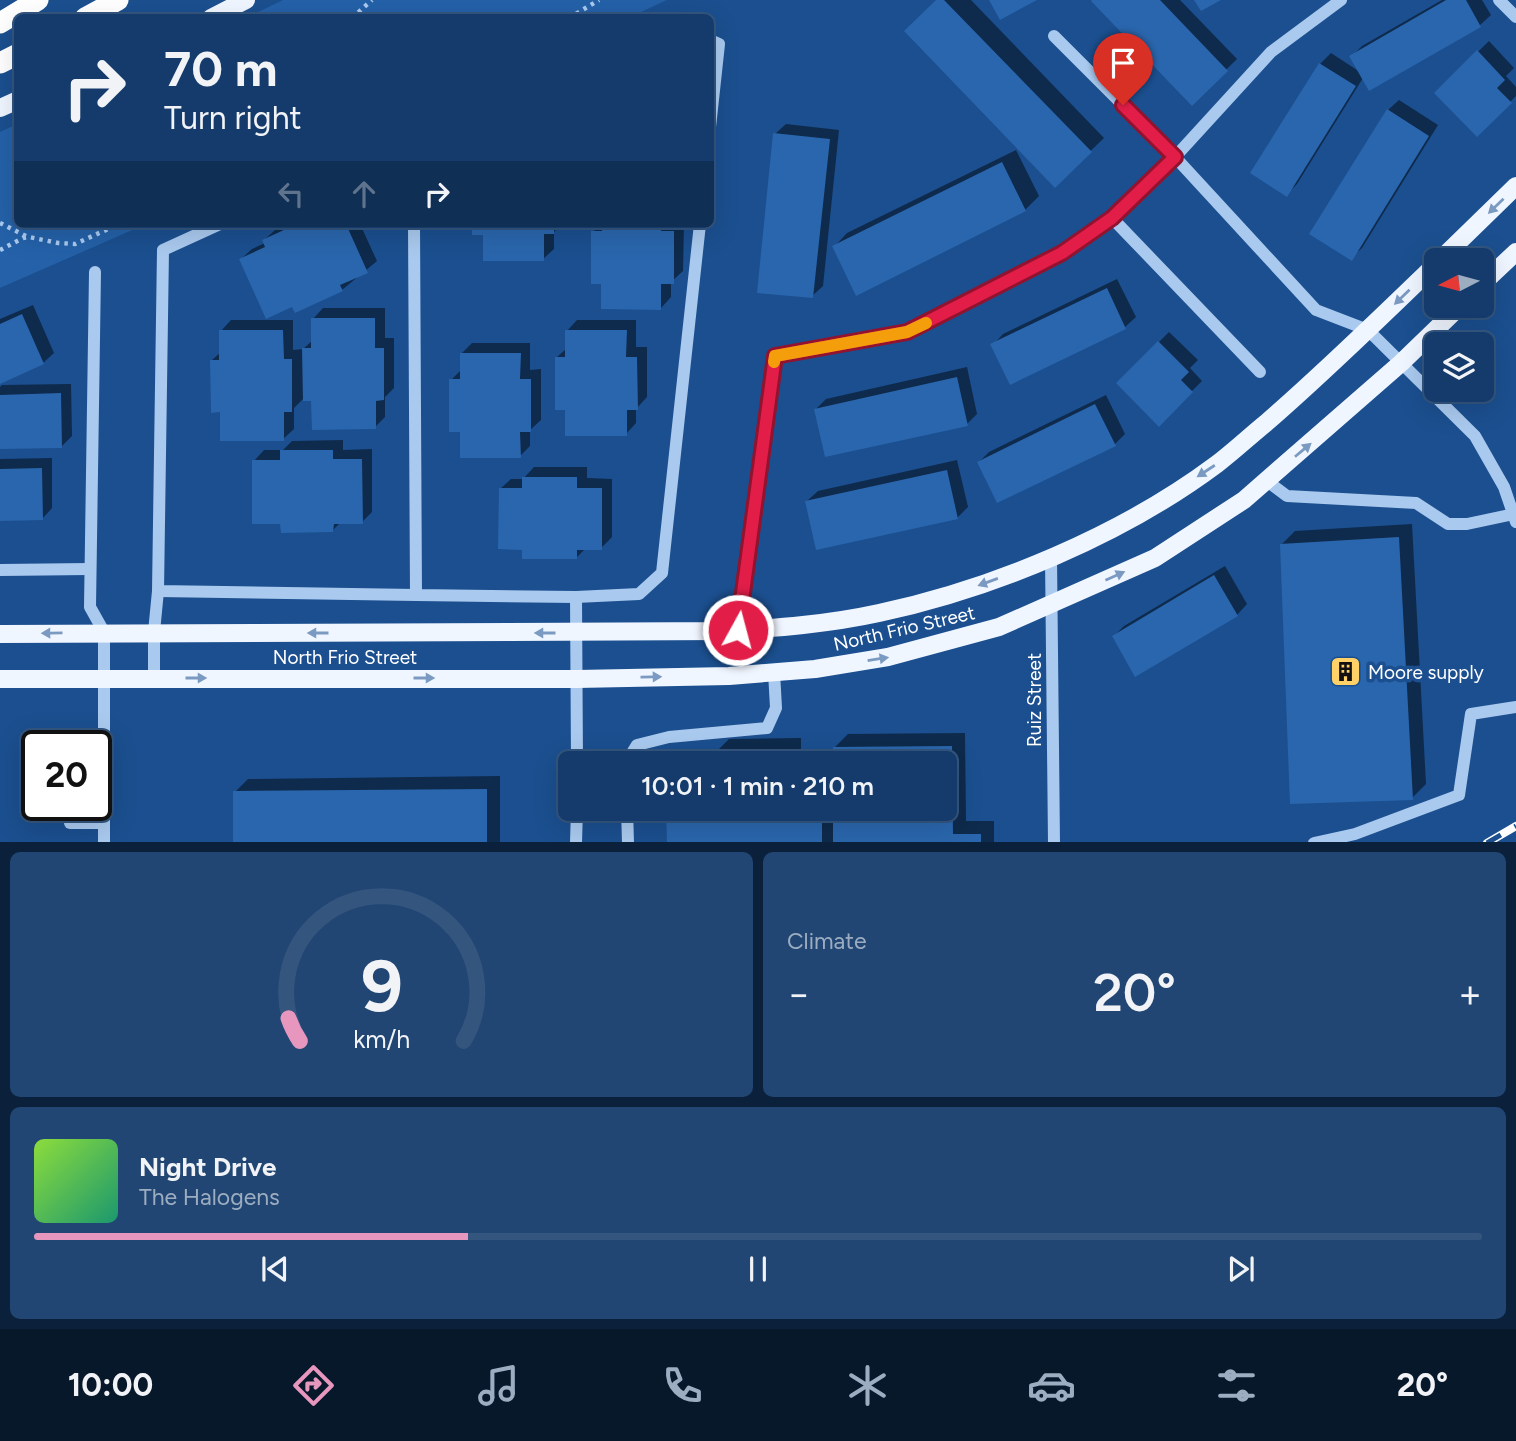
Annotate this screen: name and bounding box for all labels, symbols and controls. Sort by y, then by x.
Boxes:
pin [1093,33,1153,105]
text: 70 m [164,39,277,98]
icon: right [49,42,140,133]
icon: arrive [1104,44,1142,82]
text: Turn right [164,99,302,137]
icon: left [272,175,310,213]
icon: ahead [345,175,383,213]
icon: right [418,175,456,213]
one-way arrow [1488,197,1505,213]
north arrow [1424,248,1494,318]
map controls [1424,248,1494,402]
one-way arrow [1394,288,1411,305]
button: layers [1424,332,1494,402]
one-way arrow [1295,443,1312,458]
one-way arrow [1196,465,1216,478]
one-way arrow [1105,570,1126,581]
one-way arrow [977,577,998,588]
position arrow [701,593,775,667]
street label: North Frio Street [831,601,977,656]
one-way arrow [41,627,63,639]
one-way arrow [307,627,329,639]
one-way arrow [534,627,556,639]
street label: North Frio Street [273,646,417,669]
one-way arrow [867,653,889,664]
street label: Ruiz Street [1023,653,1046,747]
building icon: Moore supply [1328,655,1362,689]
place label: Moore supply [1368,661,1484,684]
one-way arrow [186,672,208,684]
one-way arrow [413,672,435,684]
one-way arrow [641,672,663,683]
speed limit sign: 20 [21,730,112,821]
text: 10:01 · 1 min · 210 m [641,770,874,802]
text: Climate [787,927,866,955]
text: 9 [360,942,403,1029]
text: 20° [1093,962,1176,1024]
text: − [787,971,811,1017]
text: + [1458,971,1482,1017]
text: km/h [353,1023,410,1053]
text: Night Drive [139,1151,276,1183]
text: The Halogens [139,1183,280,1211]
icon: previous [256,1250,294,1288]
icon: pause [739,1250,777,1288]
icon: next [1222,1250,1260,1288]
icon: directions [289,1361,338,1410]
icon: music [474,1361,523,1410]
icon: phone [658,1361,707,1410]
icon: climate [843,1361,892,1410]
icon: car [1027,1361,1076,1410]
icon: filters [1212,1361,1261,1410]
text: 10:00 [68,1366,153,1404]
text: 20° [1397,1366,1448,1404]

